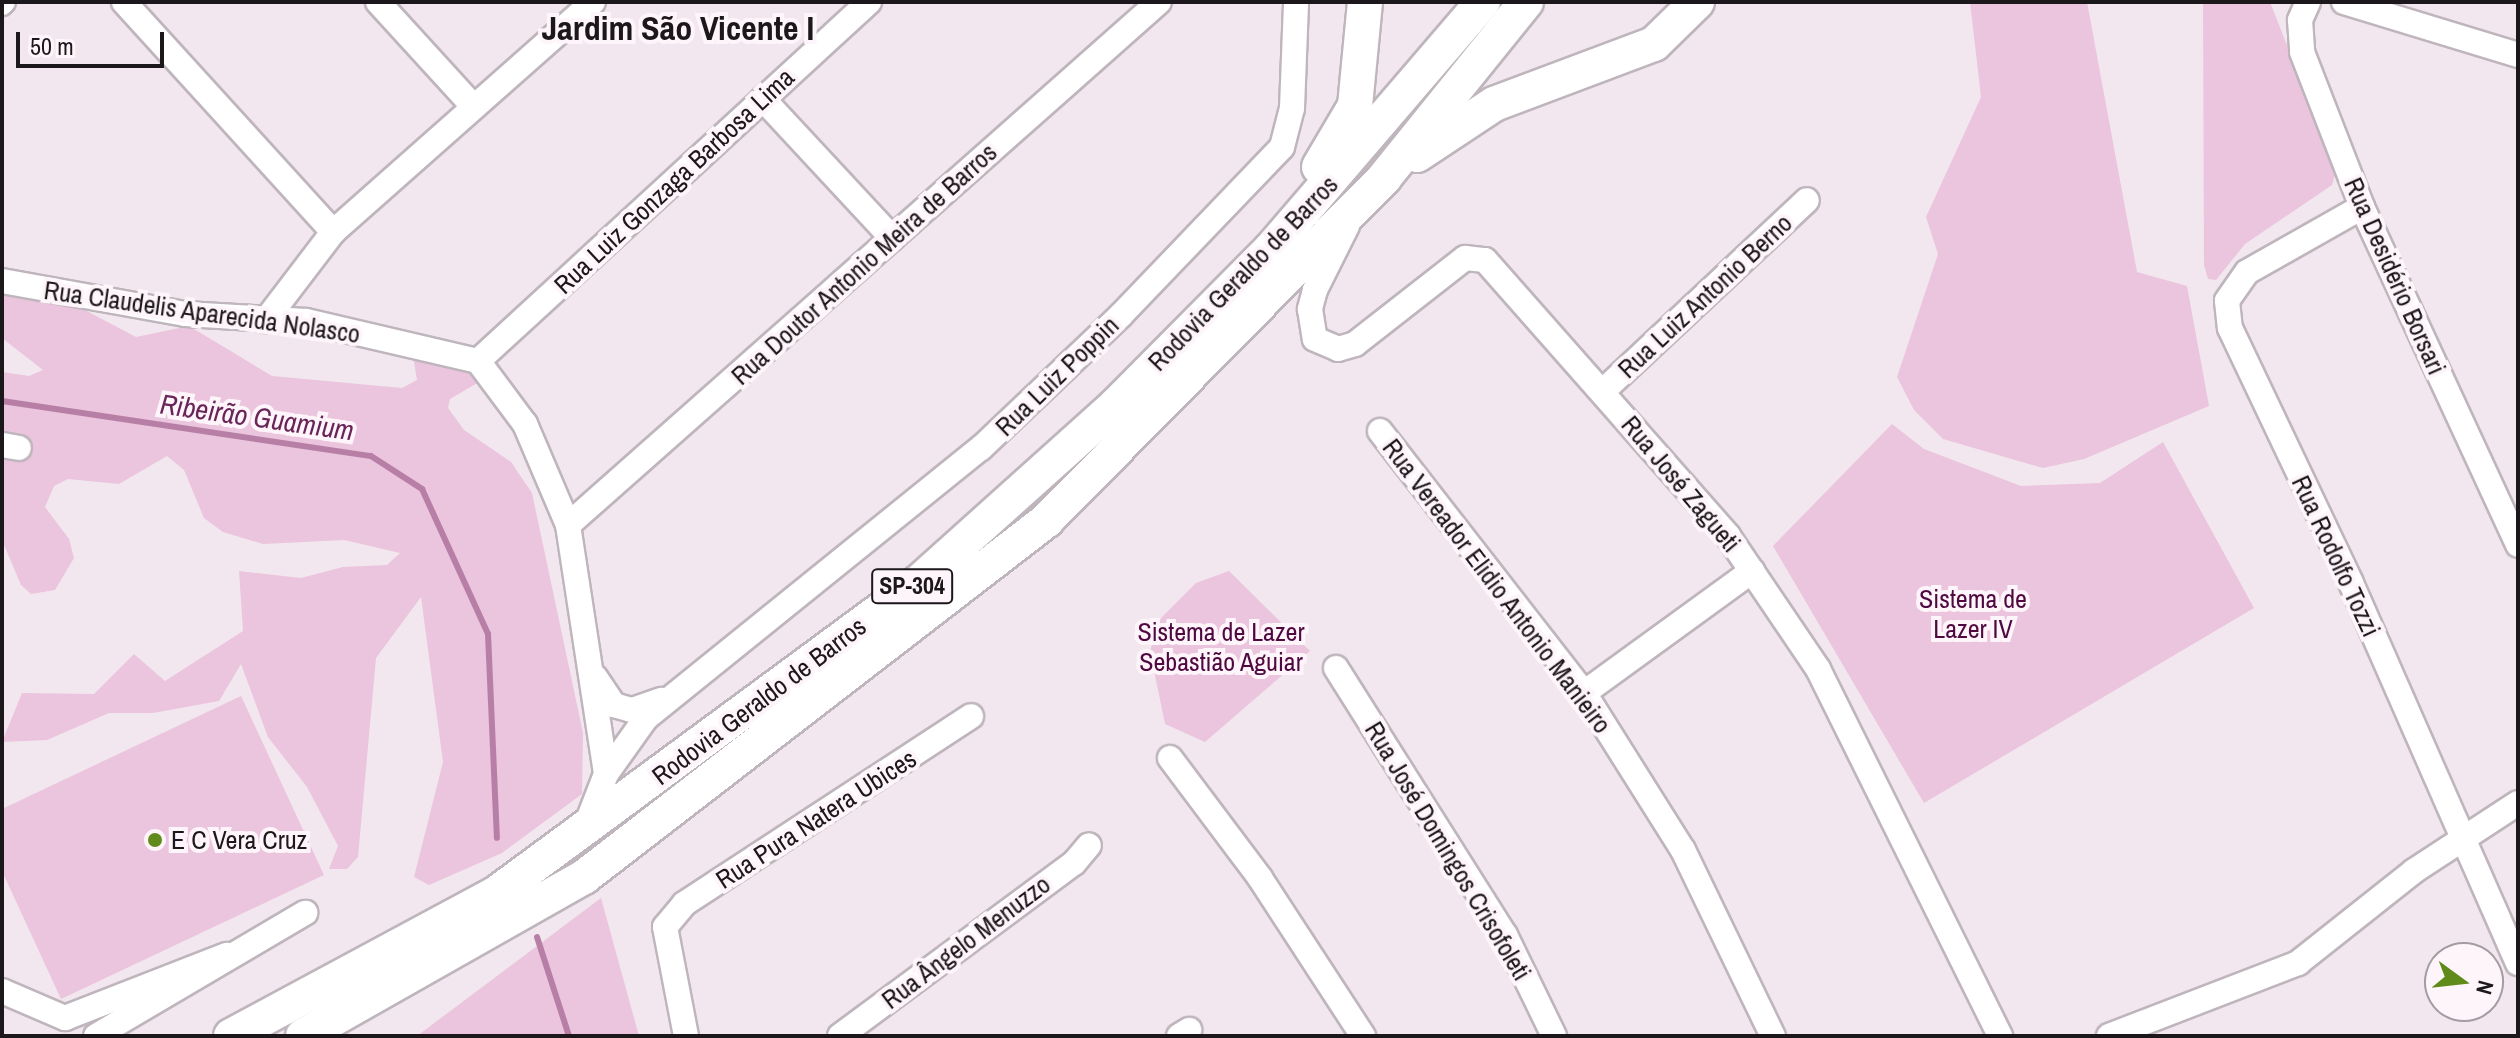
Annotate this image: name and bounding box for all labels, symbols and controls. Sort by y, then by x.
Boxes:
district label: Jardim São Vicente I [542,9,814,49]
scale bar [20,16,168,66]
text: 50 m [30,30,74,62]
street label: Rua Luiz Gonzaga Barbosa Lima [548,62,800,300]
street label: Rua Doutor Antonio Meira de Barros [725,136,1003,392]
street label: Rodovia Geraldo de Barros [1142,169,1344,377]
street label: Rua Desidério Borsari [2338,173,2452,379]
street label: Rua Luiz Antonio Berno [1611,207,1799,385]
street label: Rua Claudelis Aparecida Nolasco [41,274,363,350]
street label: Rua Luiz Poppin [989,310,1125,442]
water label: Ribeirão Guamium [158,387,356,447]
street label: Rua José Zagueti [1615,410,1747,558]
street label: Rua Vereador Elidio Antonio Manieiro [1376,432,1618,740]
street label: Rua Rodolfo Tozzi [2285,470,2387,642]
road number: SP-304 [870,566,954,606]
park label: Sistema de Lazer IV [1919,583,2027,644]
street label: Rodovia Geraldo de Barros [646,610,872,792]
park label: Sistema de Lazer Sebastião Aguiar [1137,616,1305,678]
street label: Rua José Domingos Crisofoleti [1358,716,1538,986]
street label: Rua Pura Natera Ubices [710,743,922,895]
place label: E C Vera Cruz [171,824,307,856]
marker: E C Vera Cruz [146,831,164,849]
street label: Rua Ângelo Menuzzo [875,868,1057,1016]
north arrow [2424,942,2504,1022]
text: N [2469,978,2501,998]

